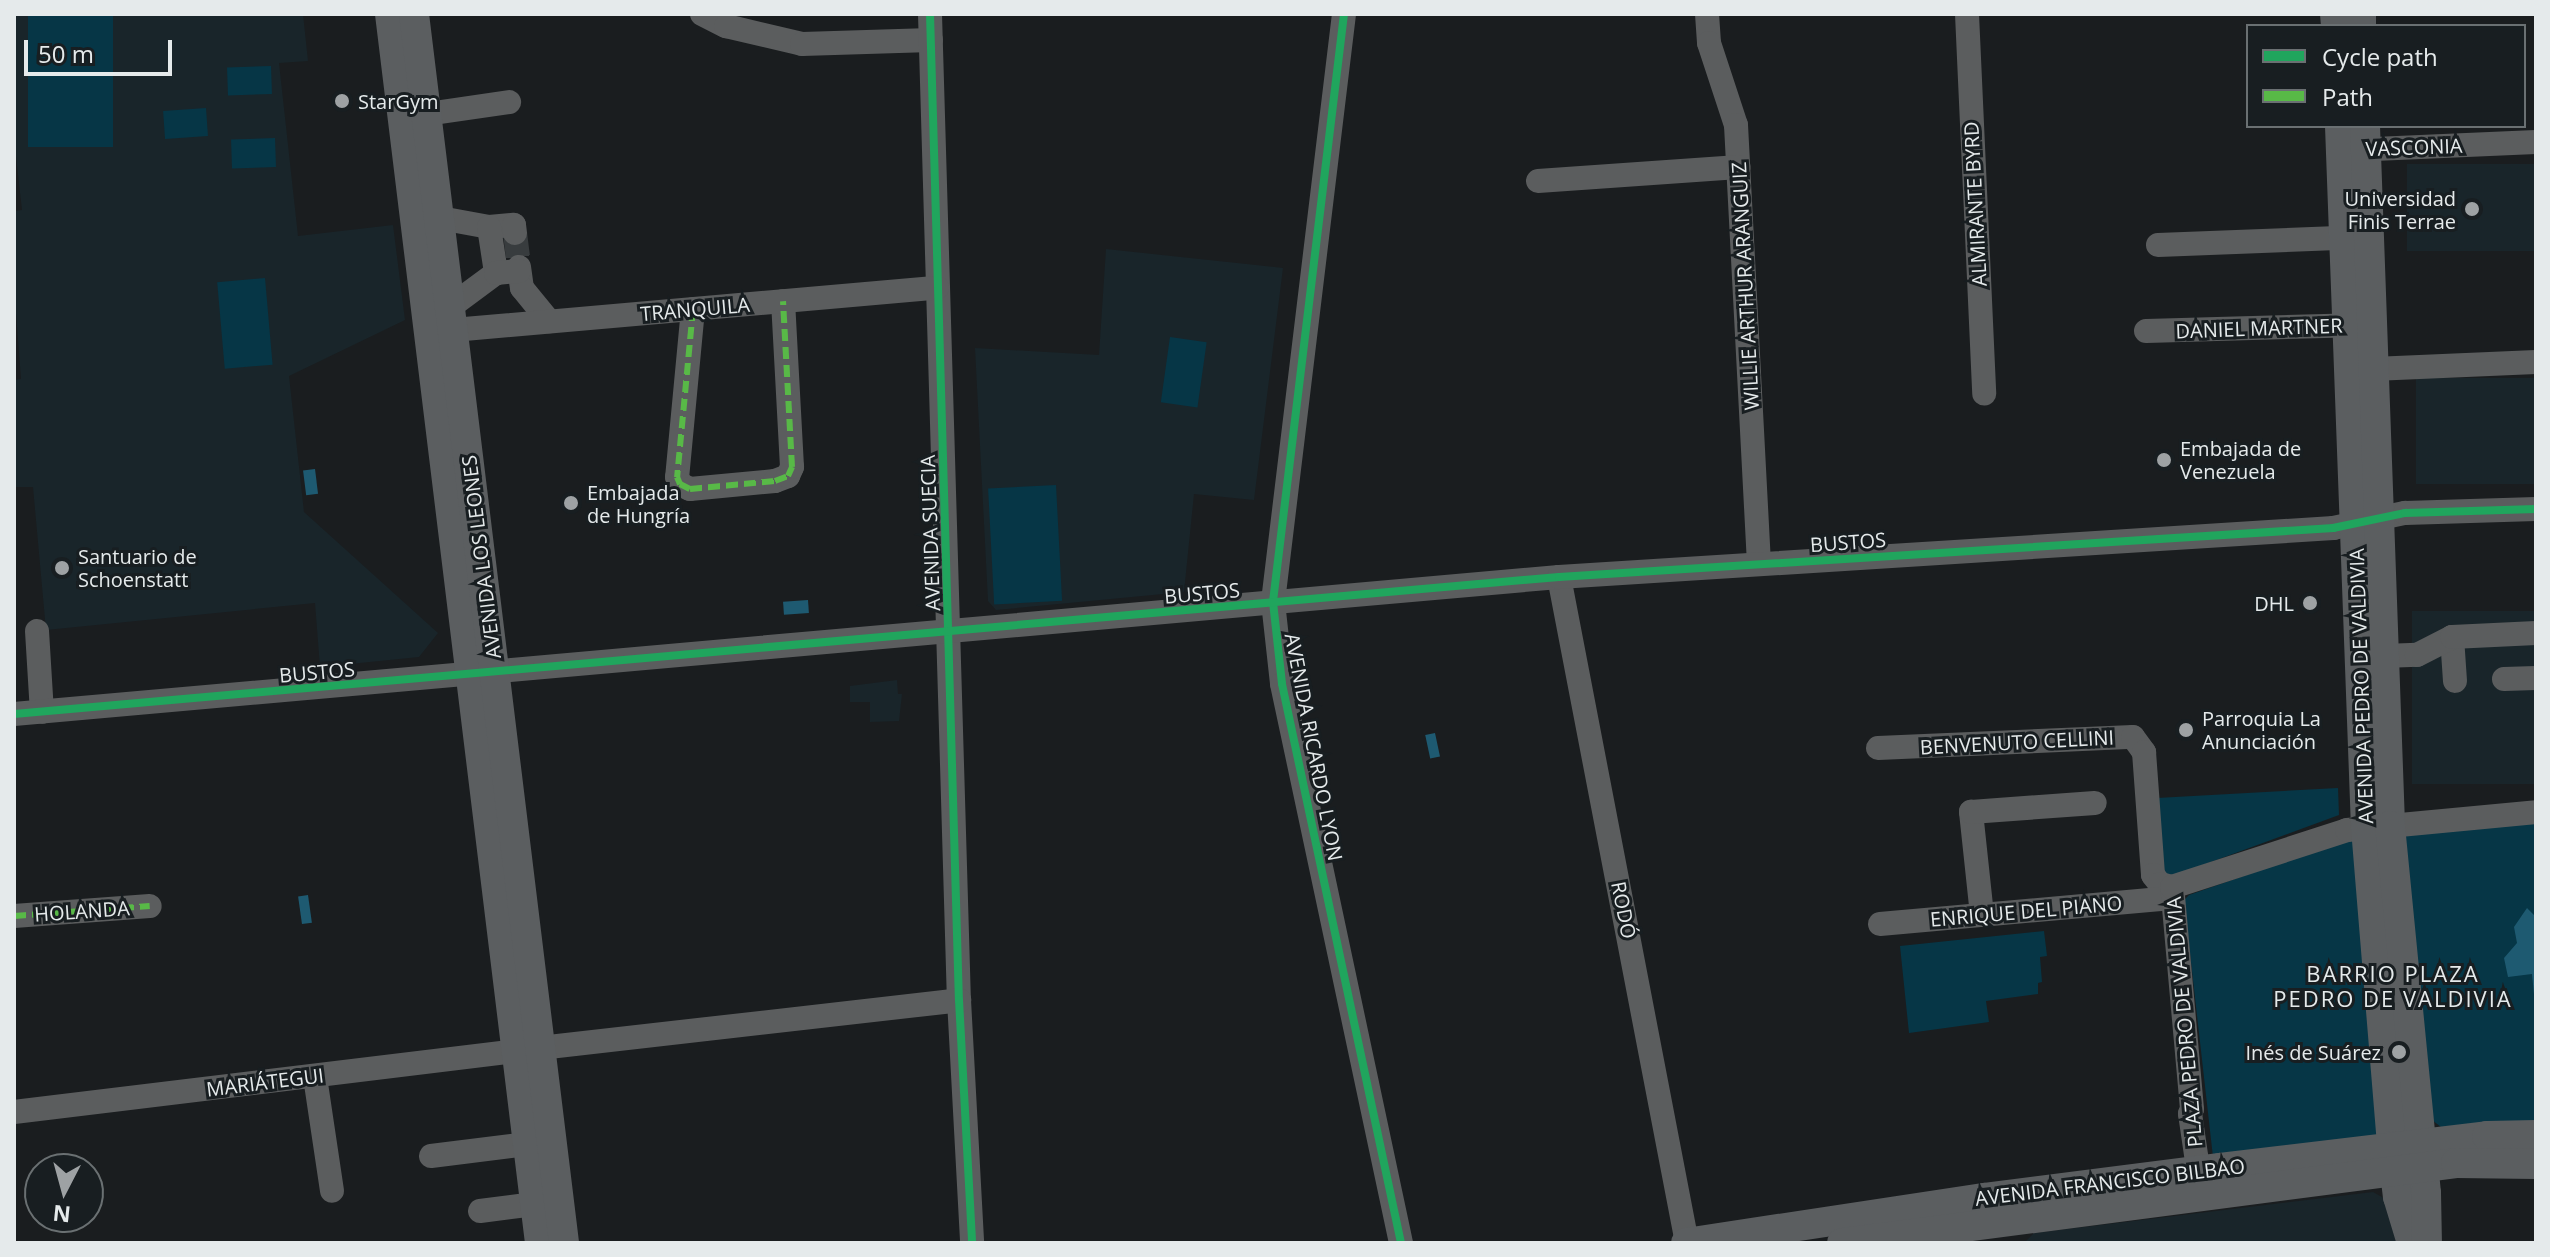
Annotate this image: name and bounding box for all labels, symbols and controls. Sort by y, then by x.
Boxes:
scale bar [28,24,176,74]
legend [2246,24,2526,128]
text: 50 m [38,37,94,70]
text: Cycle path [2322,40,2438,73]
text: Path [2322,80,2373,113]
place label: StarGym [358,89,438,113]
marker: StarGym [333,92,351,110]
street label: ALMIRANTE BYRD [1959,121,1991,287]
street label: VASCONIA [2365,133,2463,161]
street label: WILLIE ARTHUR ARANGUIZ [1727,161,1763,411]
place label: Universidad Finis Terrae [2345,186,2456,233]
marker: Universidad Finis Terrae [2463,200,2481,218]
street label: TRANQUILA [639,292,751,326]
street label: DANIEL MARTNER [2175,313,2343,343]
place label: Embajada de Venezuela [2180,436,2301,483]
marker: Embajada de Venezuela [2155,451,2173,469]
street label: AVENIDA LOS LEONES [457,454,505,660]
street label: AVENIDA SUECIA [915,455,945,611]
place label: Embajada de Hungría [587,480,690,527]
marker: Embajada de Hungría [562,494,580,512]
street label: BUSTOS [1809,527,1887,557]
place label: Santuario de Schoenstatt [78,544,197,591]
street label: AVENIDA PEDRO DE VALDIVIA [2344,548,2378,824]
marker: Santuario de Schoenstatt [53,559,71,577]
street label: BUSTOS [1163,578,1241,608]
place label: DHL [2254,591,2294,615]
marker: DHL [2301,594,2319,612]
street label: AVENIDA RICARDO LYON [1280,631,1348,863]
street label: BUSTOS [278,657,356,687]
place label: Parroquia La Anunciación [2202,706,2321,753]
marker: Parroquia La Anunciación [2177,721,2195,739]
street label: BENVENUTO CELLINI [1919,725,2115,759]
street label: RODÓ [1607,879,1641,941]
street label: ENRIQUE DEL PIANO [1929,891,2123,931]
street label: HOLANDA [33,896,131,926]
street label: PLAZA PEDRO DE VALDIVIA [2161,896,2207,1148]
district label: BARRIO PLAZA PEDRO DE VALDIVIA [2273,960,2513,1012]
place label: Inés de Suárez [2245,1040,2381,1064]
marker: Inés de Suárez [2388,1041,2410,1063]
street label: MARIÁTEGUI [205,1063,325,1101]
north arrow [24,1153,104,1233]
street label: AVENIDA FRANCISCO BILBAO [1974,1154,2246,1210]
text: N [51,1199,72,1231]

